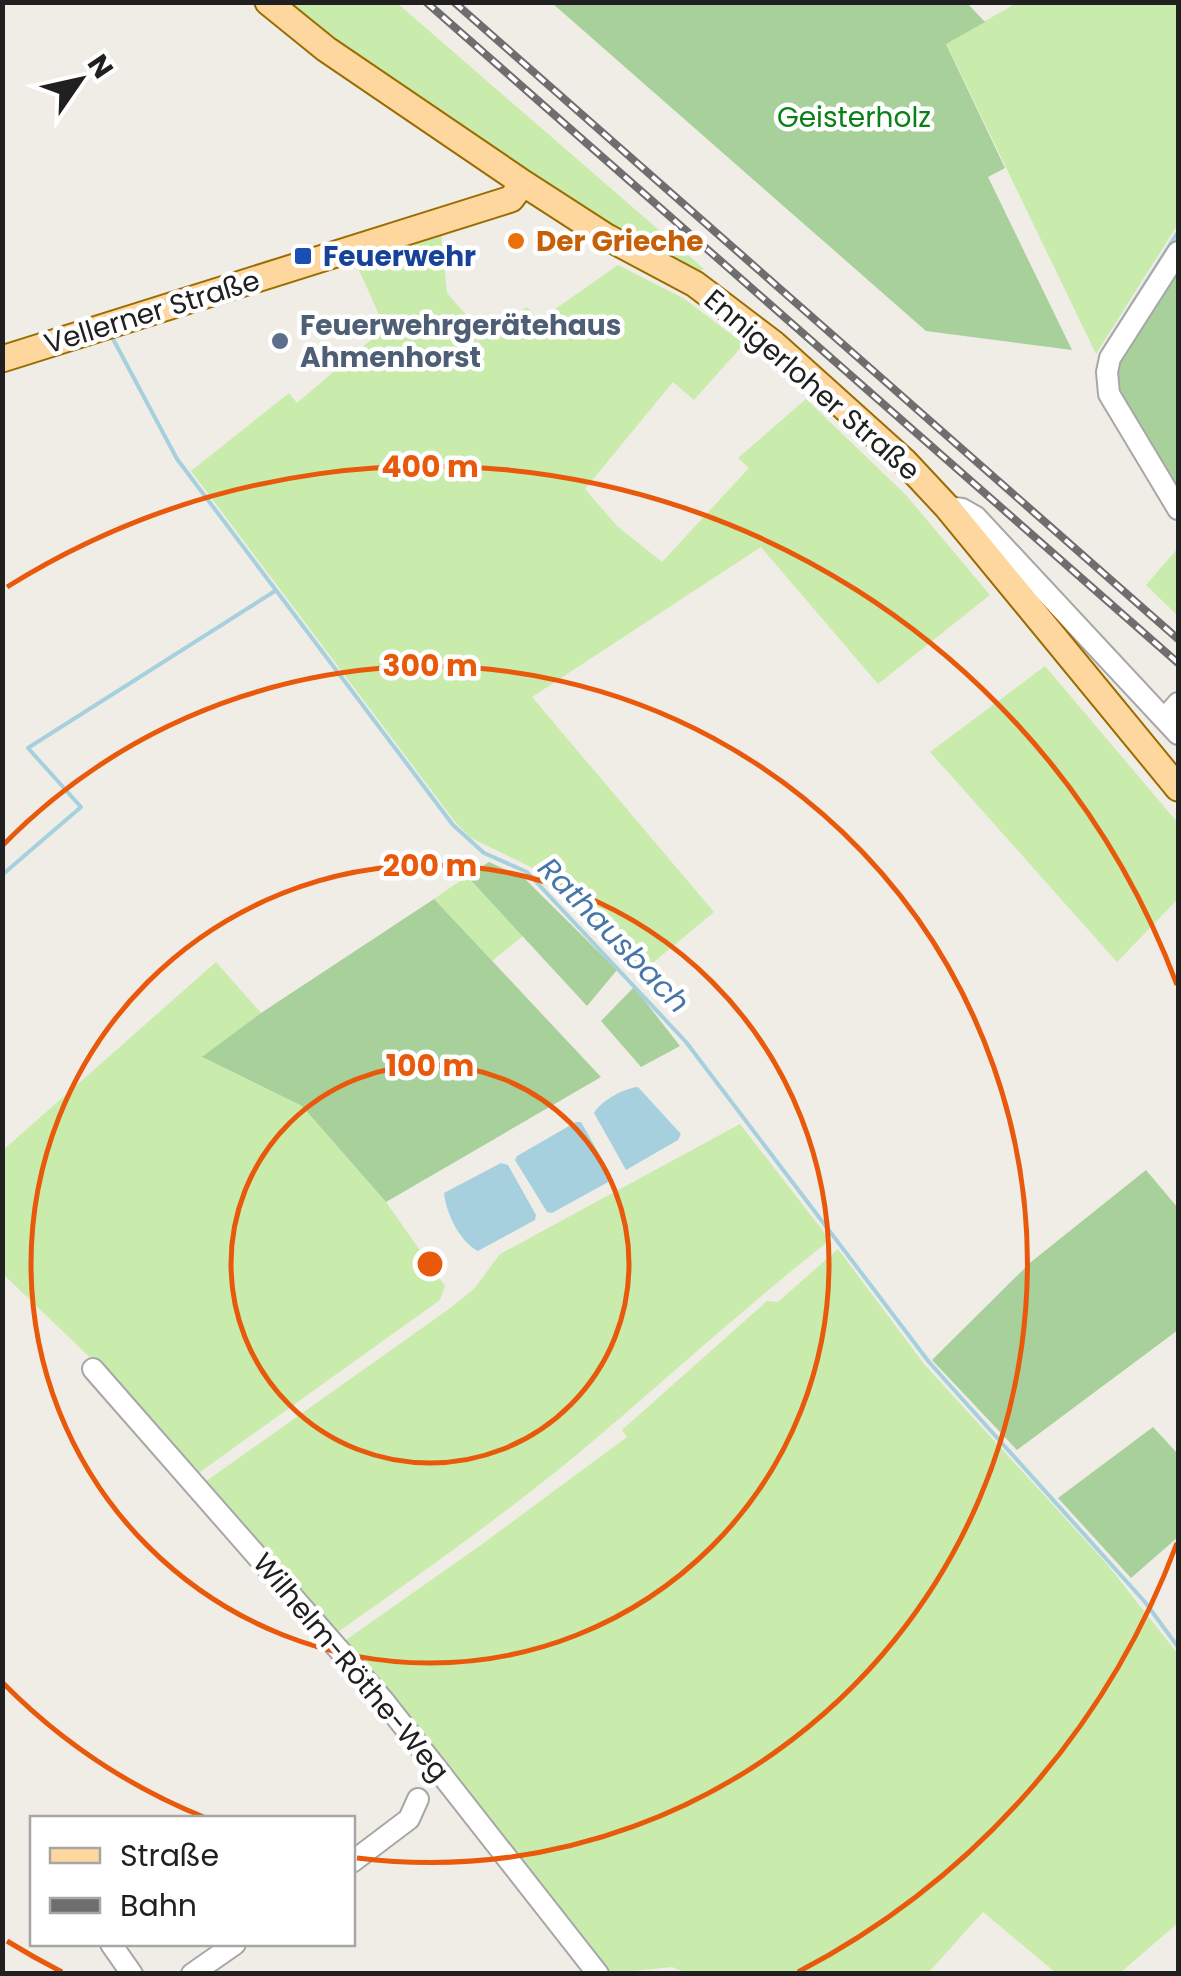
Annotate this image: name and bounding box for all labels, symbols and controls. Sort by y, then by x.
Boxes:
north arrow [30,30,130,130]
text: N [78,47,122,86]
park label: Geisterholz [777,98,931,137]
place label: Der Grieche [536,222,703,261]
marker: Der Grieche [505,230,527,252]
place label: Feuerwehr [323,237,476,276]
marker: Feuerwehr [292,245,314,267]
street label: Vellerner Straße [39,261,265,363]
street label: Ennigerloher Straße [696,280,928,490]
place label: Feuerwehrgerätehaus Ahmenhorst [300,306,621,377]
marker: Feuerwehrgerätehaus Ahmenhorst [269,330,291,352]
text: 400 m [381,445,479,488]
text: 300 m [382,644,478,687]
text: 200 m [383,844,477,887]
water label: Rathausbach [528,848,700,1022]
text: 100 m [386,1044,474,1087]
centre of rings [412,1246,448,1282]
street label: Wilhelm-Röthe-Weg [244,1545,458,1789]
legend [30,1816,355,1946]
text: Straße [120,1834,219,1877]
text: Bahn [120,1884,197,1927]

